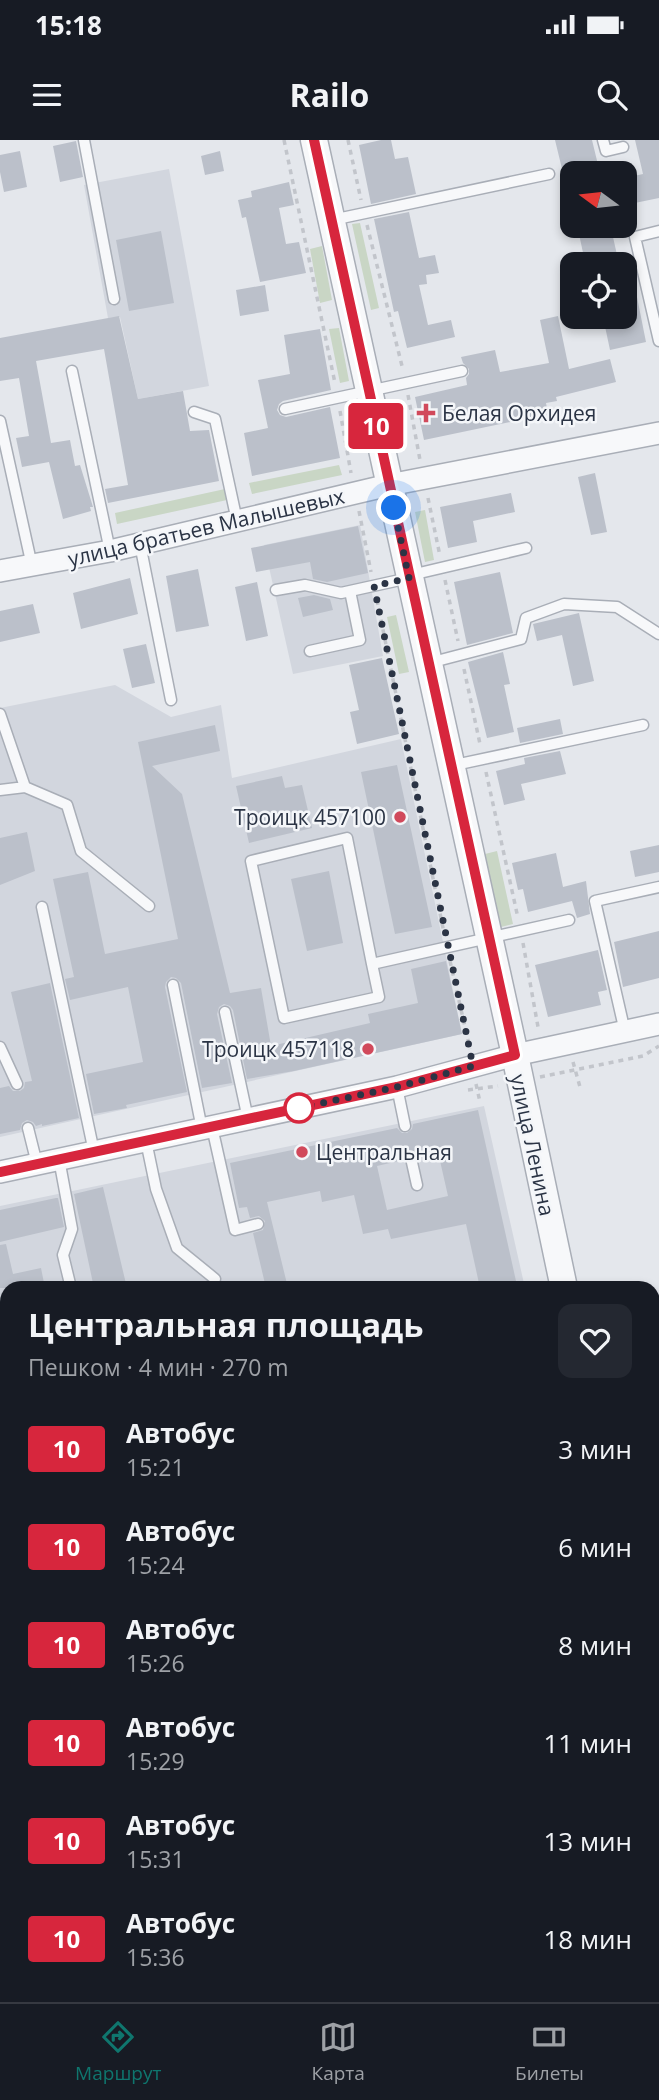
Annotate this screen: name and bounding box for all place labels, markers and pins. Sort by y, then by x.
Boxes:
place label: Белая Орхидея [442,399,596,427]
marker: Белая Орхидея [416,403,436,423]
place label: Троицк 457100 [234,803,386,831]
marker: Троицк 457100 [392,809,408,825]
place label: Троицк 457118 [202,1035,354,1063]
marker: Троицк 457118 [360,1041,376,1057]
unlabelled marker [284,1093,314,1123]
place label: Центральная [316,1138,452,1166]
marker: Центральная [294,1144,310,1160]

